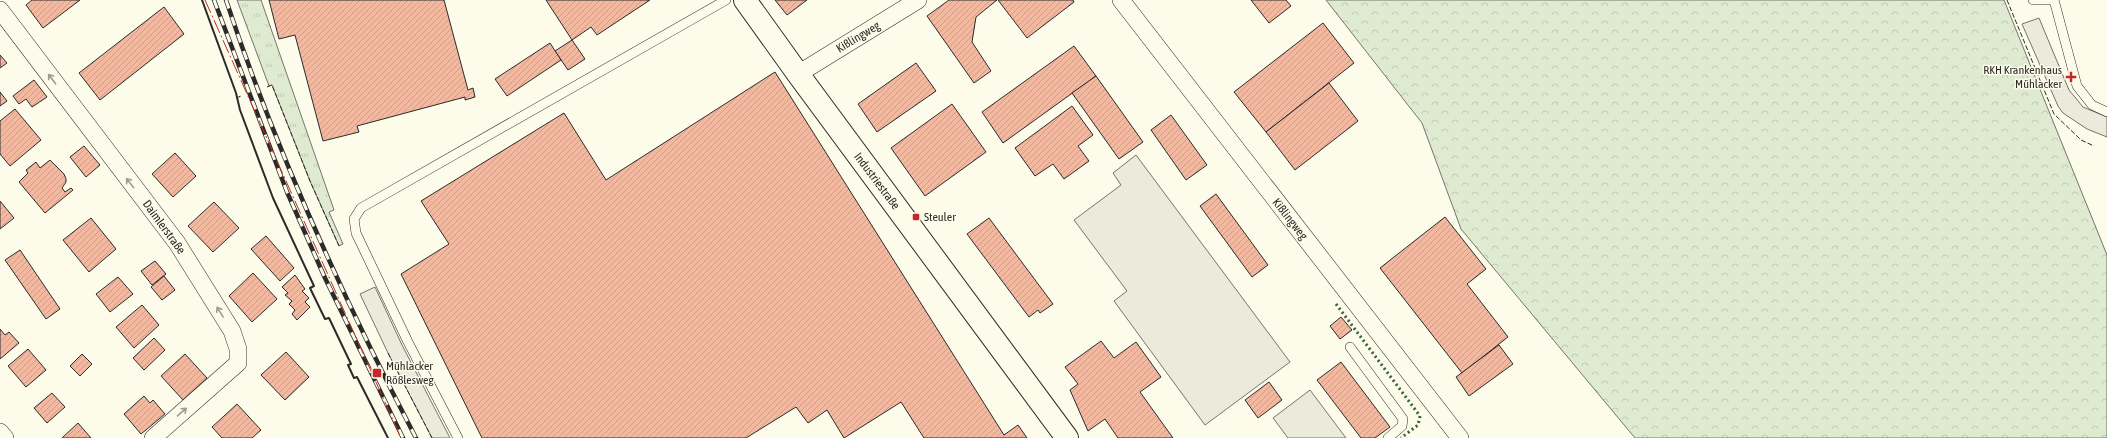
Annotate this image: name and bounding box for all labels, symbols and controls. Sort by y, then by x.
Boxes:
street label: Kißlingweg [833,18,883,56]
place label: RKH Krankenhaus Mühlacker [1983,63,2062,91]
marker: RKH Krankenhaus Mühlacker [2065,71,2077,83]
one-way arrow [48,73,56,84]
street label: Industriestraße [851,150,903,212]
one-way arrow [126,177,135,188]
street label: Kißlingweg [1269,195,1311,243]
street label: Daimlerstraße [140,197,188,257]
place label: Steuler [924,210,956,224]
marker: Steuler [911,212,921,222]
one-way arrow [216,307,224,318]
place label: Mühlacker Rößlesweg [386,359,435,387]
marker: Mühlacker Rößlesweg [371,367,383,379]
one-way arrow [177,408,187,417]

